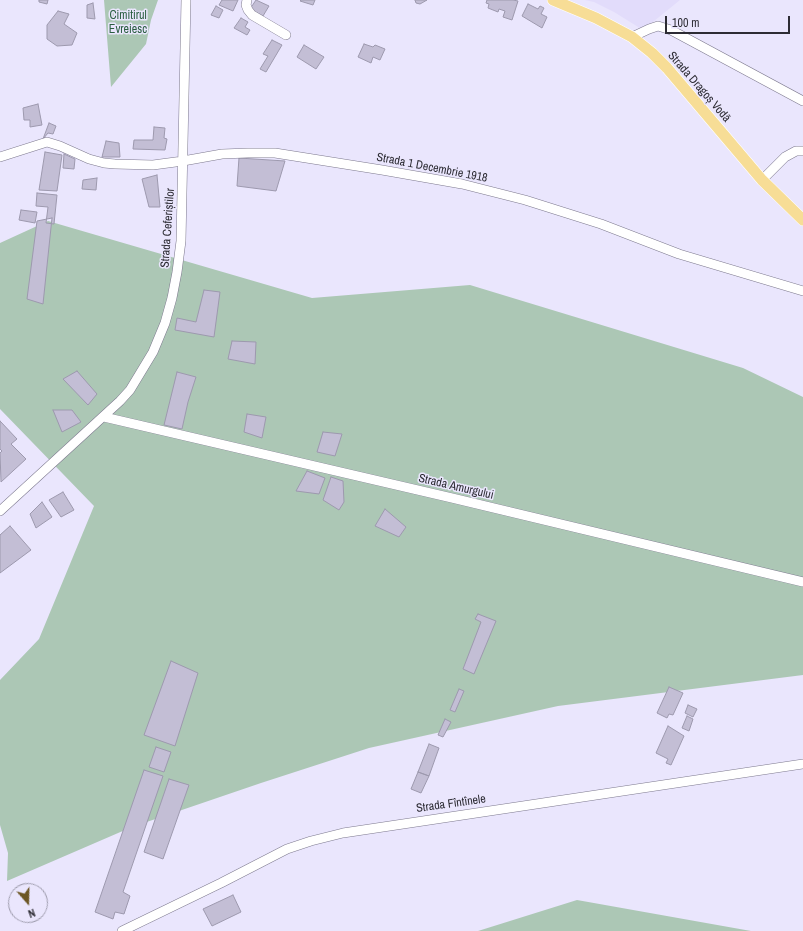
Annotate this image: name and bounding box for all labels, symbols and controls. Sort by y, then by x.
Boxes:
scale bar [667,8,792,34]
park label: Cimitirul Evreiesc [109,9,147,37]
text: 100 m [672,15,699,31]
street label: Strada Dragoș Vodă [664,49,734,125]
street label: Strada 1 Decembrie 1918 [375,150,489,186]
street label: Strada Ceferiștilor [158,188,178,268]
street label: Strada Amurgului [417,471,495,503]
street label: Strada Fîntînele [415,792,487,816]
north arrow [8,883,48,923]
text: N [26,906,37,921]

